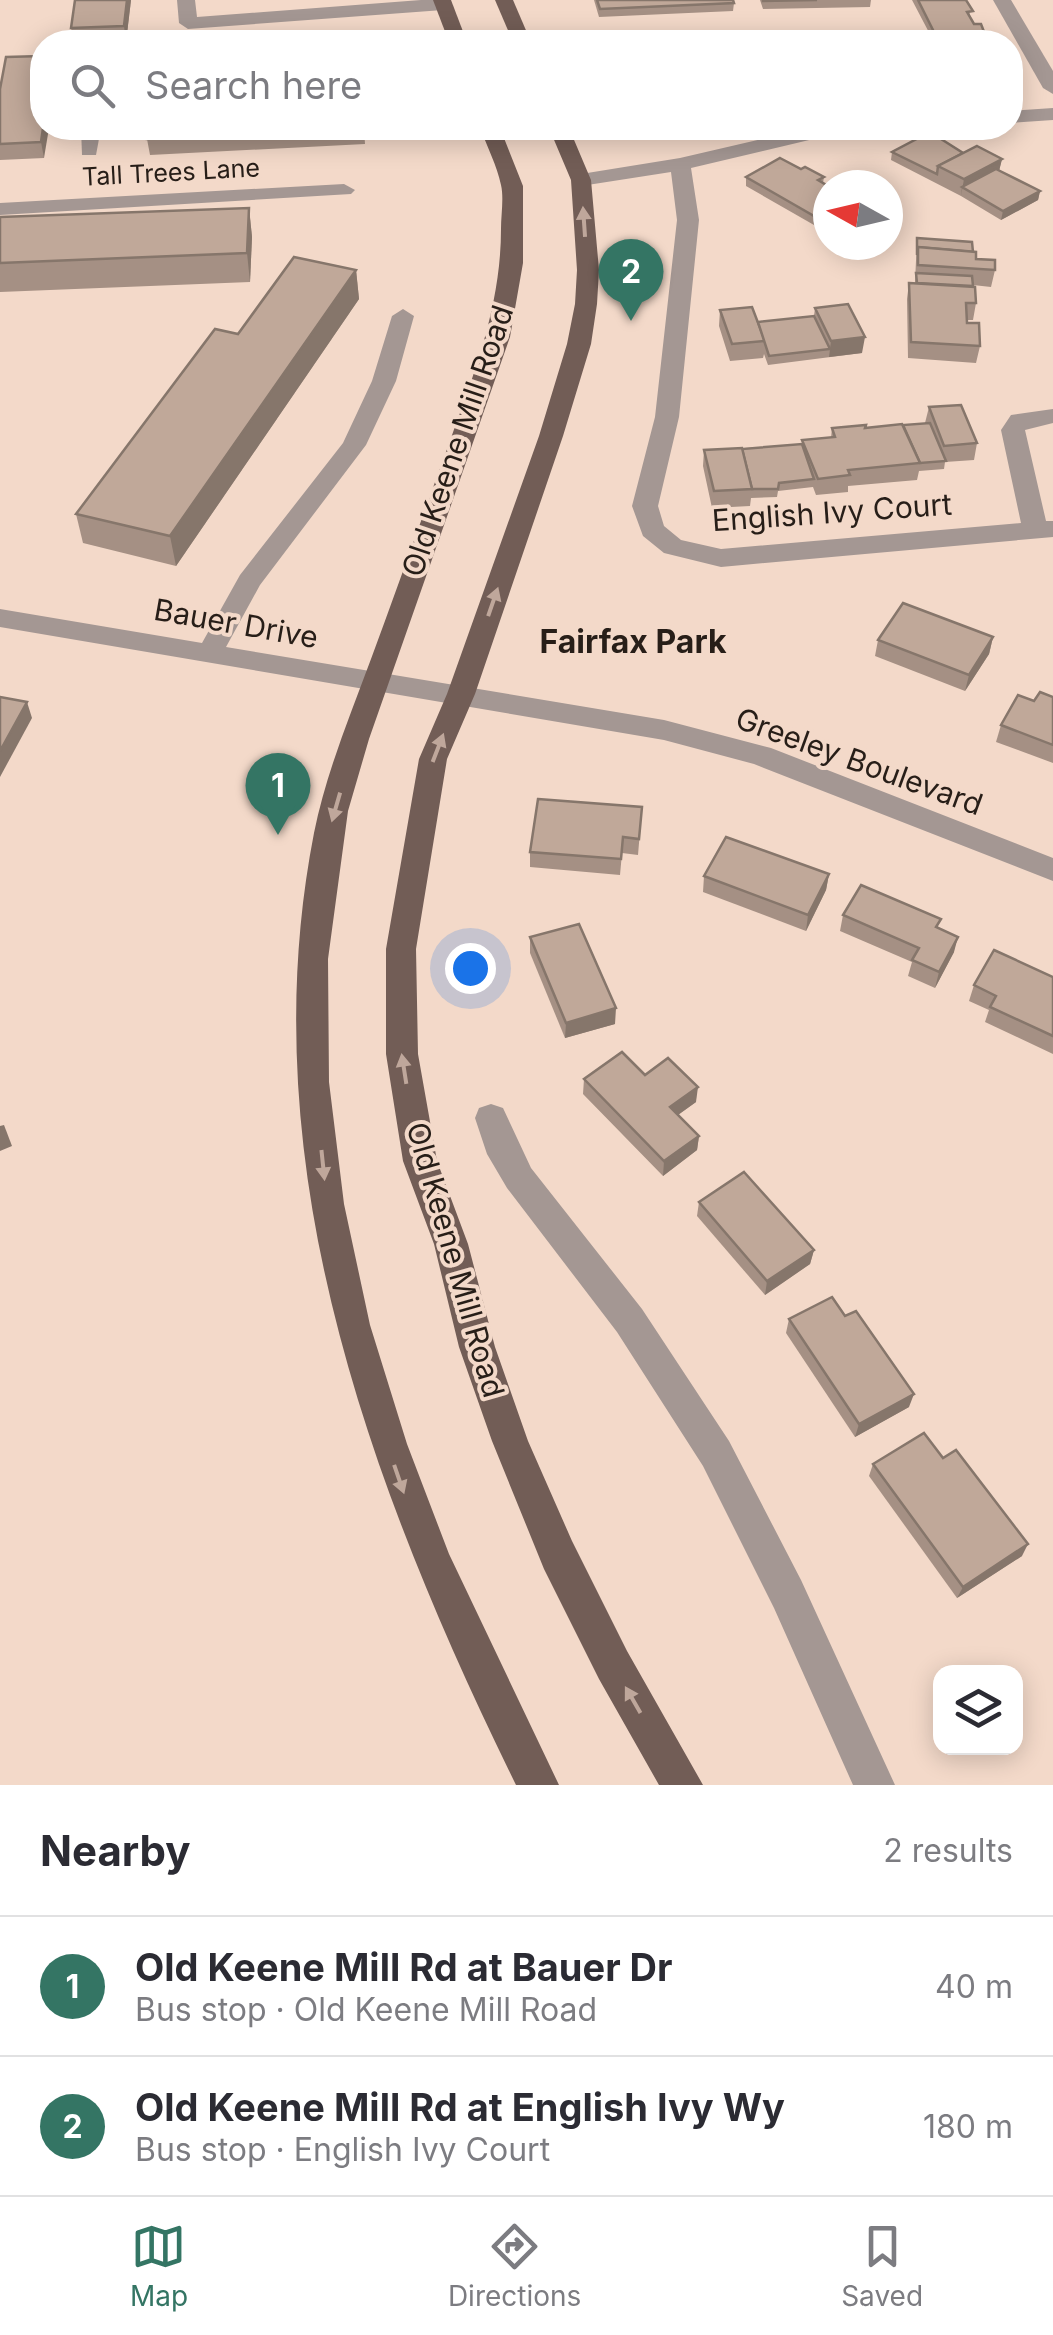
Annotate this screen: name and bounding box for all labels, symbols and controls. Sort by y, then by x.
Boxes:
search box [30,30,1023,140]
icon: search [65,58,120,113]
text: Search here [145,62,362,108]
street label: Tall Trees Lane [81,152,261,192]
north arrow [813,170,903,260]
one-way arrow [576,205,592,237]
pin: 2 [598,238,664,321]
street label: Old Keene Mill Road [394,300,520,581]
street label: English Ivy Court [711,486,953,538]
one-way arrow [486,586,501,616]
street label: Bauer Drive [151,591,321,655]
district label: Fairfax Park [540,622,727,661]
street label: Greeley Boulevard [731,700,988,822]
one-way arrow [431,733,447,763]
pin: 1 [246,752,310,835]
one-way arrow [328,792,343,823]
your location [445,943,496,994]
one-way arrow [396,1053,412,1085]
street label: Old Keene Mill Road [399,1118,512,1401]
one-way arrow [315,1149,331,1181]
one-way arrow [392,1465,407,1495]
map controls [933,1665,1023,1755]
button: layers [933,1665,1023,1755]
one-way arrow [625,1686,642,1715]
text: Nearby [40,1825,191,1876]
text: 2 results [883,1831,1013,1870]
text: Old Keene Mill Rd at Bauer Dr [135,1944,673,1990]
text: 1 [66,1967,79,2006]
text: 40 m [935,1967,1013,2006]
text: Bus stop · Old Keene Mill Road [135,1990,597,2029]
text: Old Keene Mill Rd at English Ivy Wy [135,2084,785,2130]
text: 2 [62,2107,83,2146]
text: 180 m [923,2107,1013,2146]
text: Bus stop · English Ivy Court [135,2130,550,2169]
tab: Map [130,2219,188,2313]
tab: Directions [448,2219,581,2313]
tab: Saved [841,2219,923,2313]

